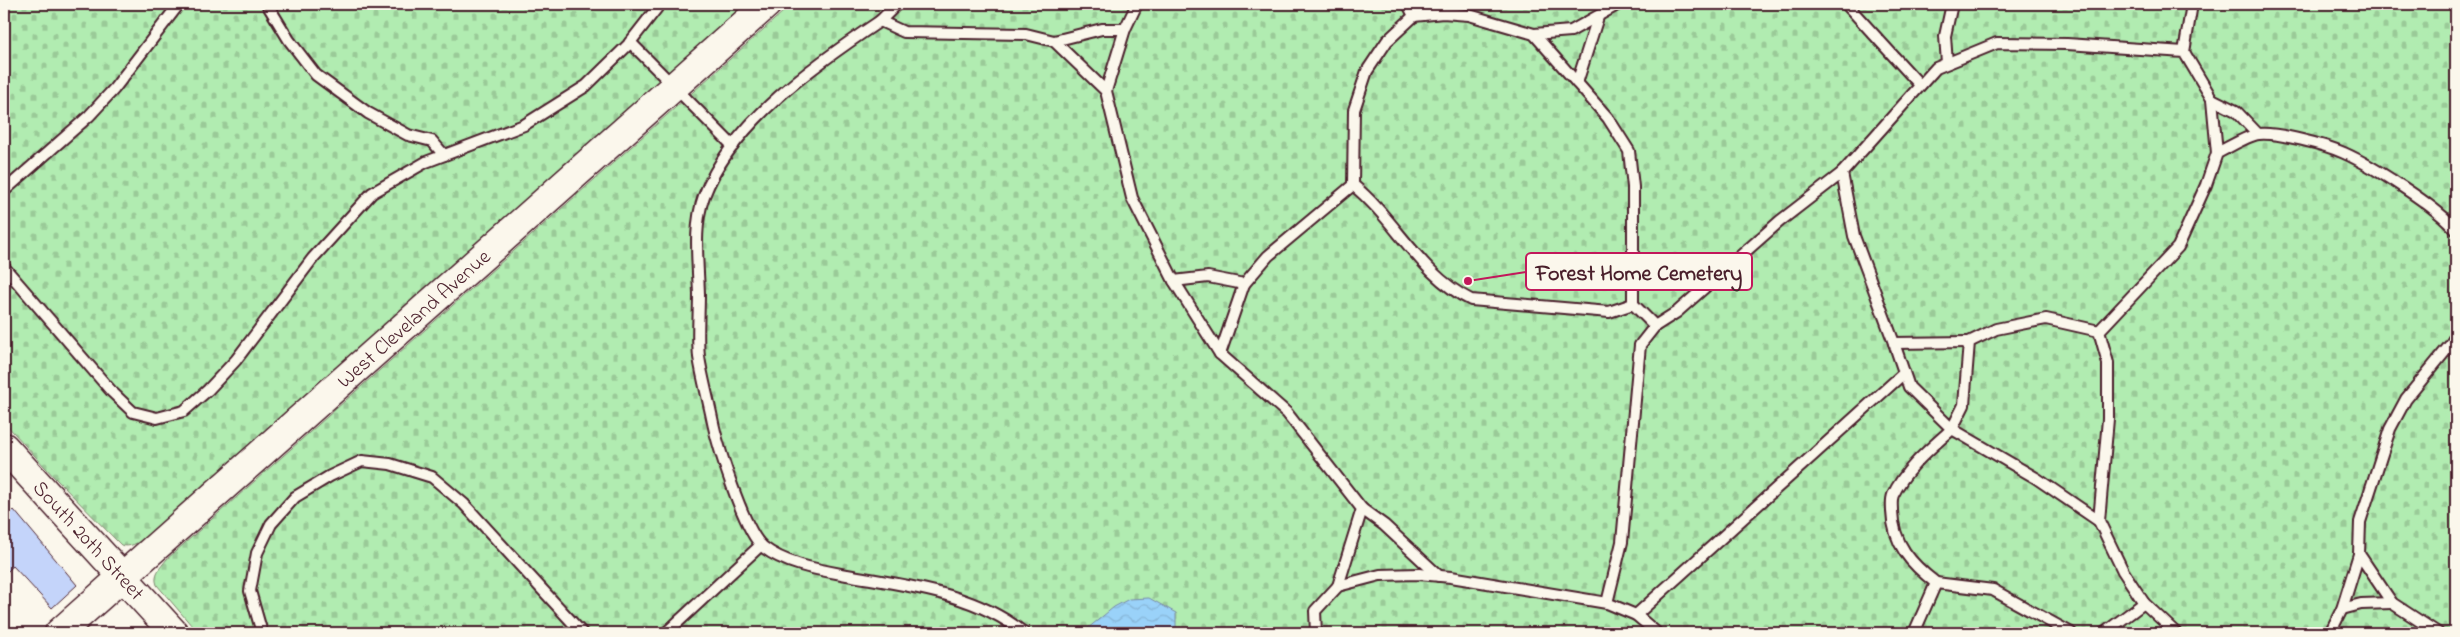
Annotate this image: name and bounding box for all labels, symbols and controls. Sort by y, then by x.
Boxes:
street label: West Cleveland Avenue [331,243,499,396]
callout: Forest Home Cemetery [1526,253,1752,290]
text: Forest Home Cemetery [1535,259,1742,292]
street label: South 20th Street [25,475,150,608]

